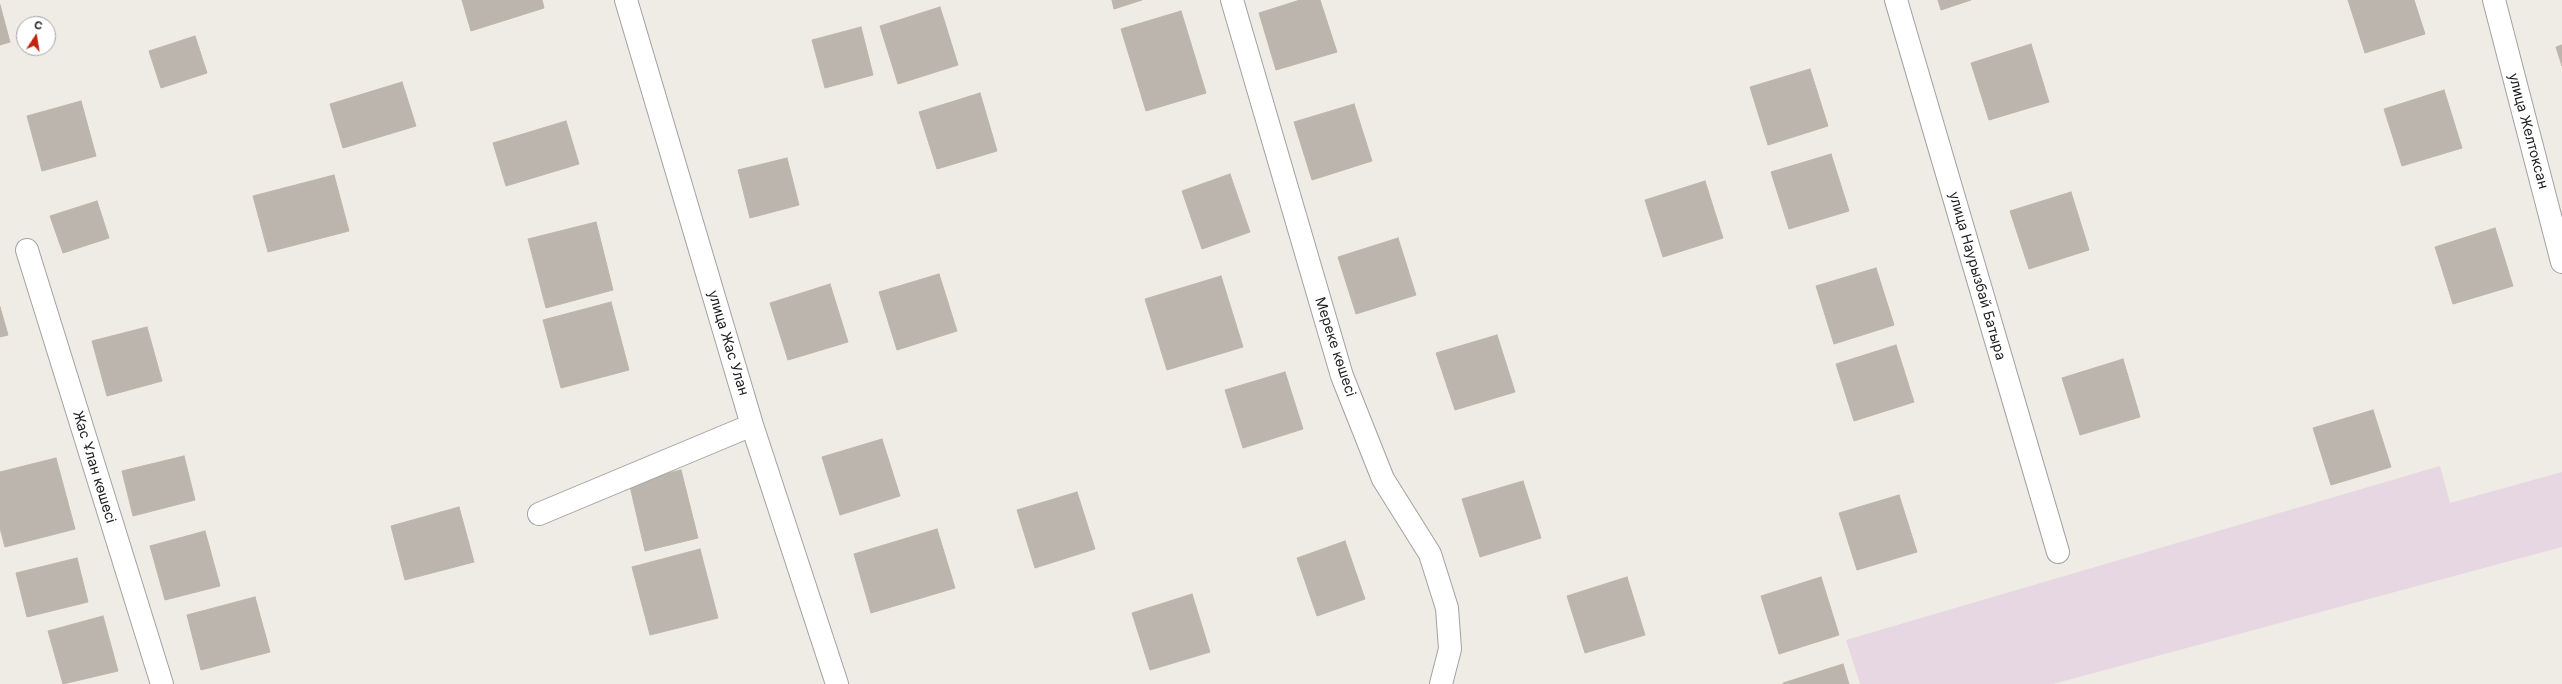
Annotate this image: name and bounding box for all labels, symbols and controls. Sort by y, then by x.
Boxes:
north arrow [16,16,56,56]
text: С [33,18,44,33]
street label: улица Желтоксан [2504,71,2552,191]
street label: улица Наурызбай Батыра [1945,190,2009,362]
street label: улица Жас Улан [704,288,752,398]
street label: Мереке көшесі [1311,295,1359,399]
street label: Жас Ұлан көшесі [69,409,119,525]

